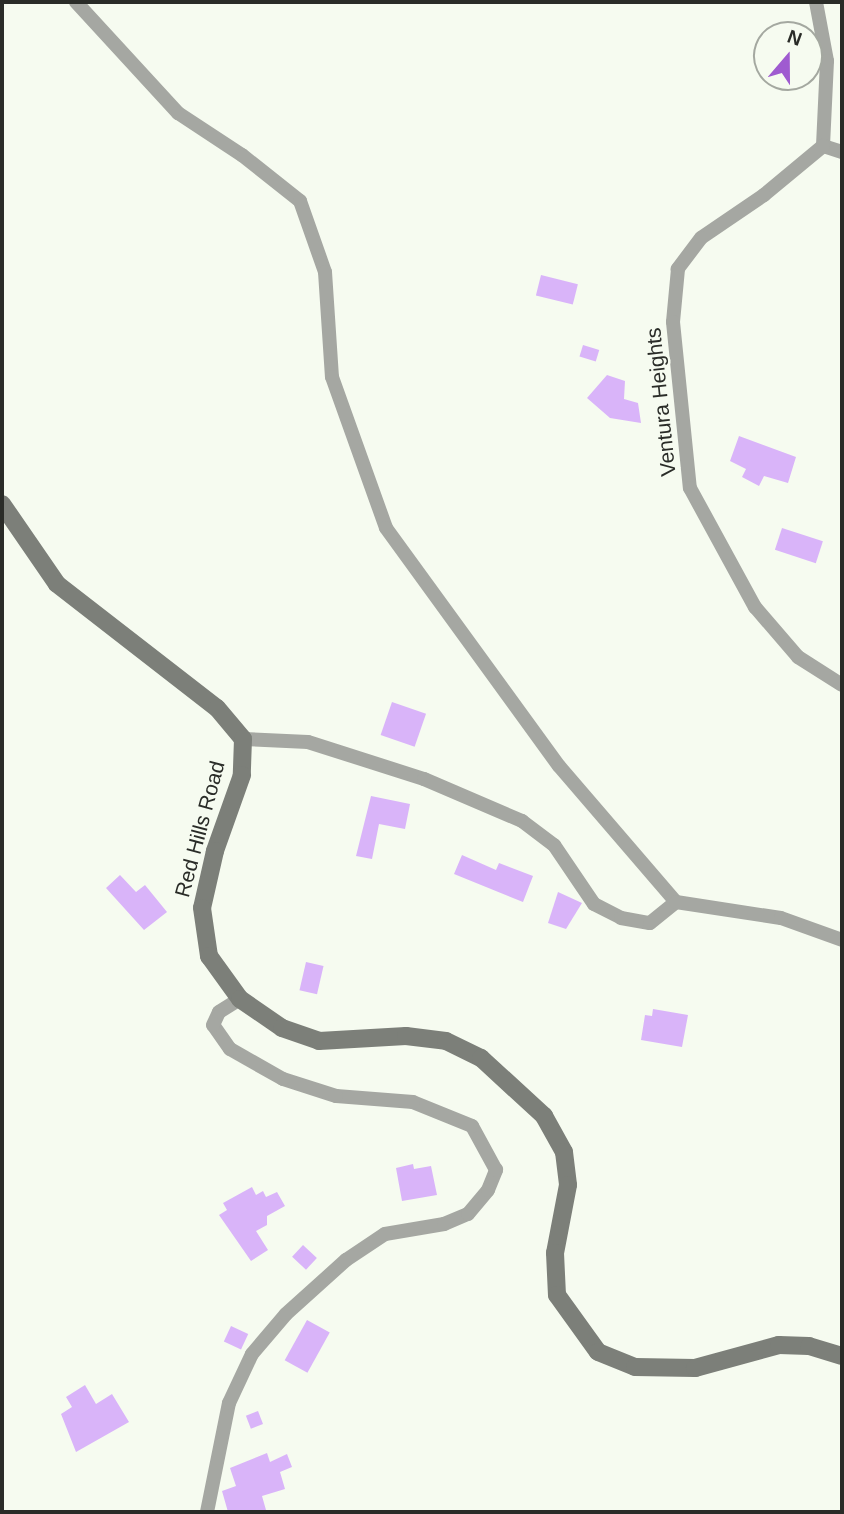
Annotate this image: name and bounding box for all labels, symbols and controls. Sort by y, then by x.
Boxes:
north arrow [753,21,823,91]
text: N [785,25,805,50]
street label: Ventura Heights [641,326,681,478]
street label: Red Hills Road [170,758,230,900]

